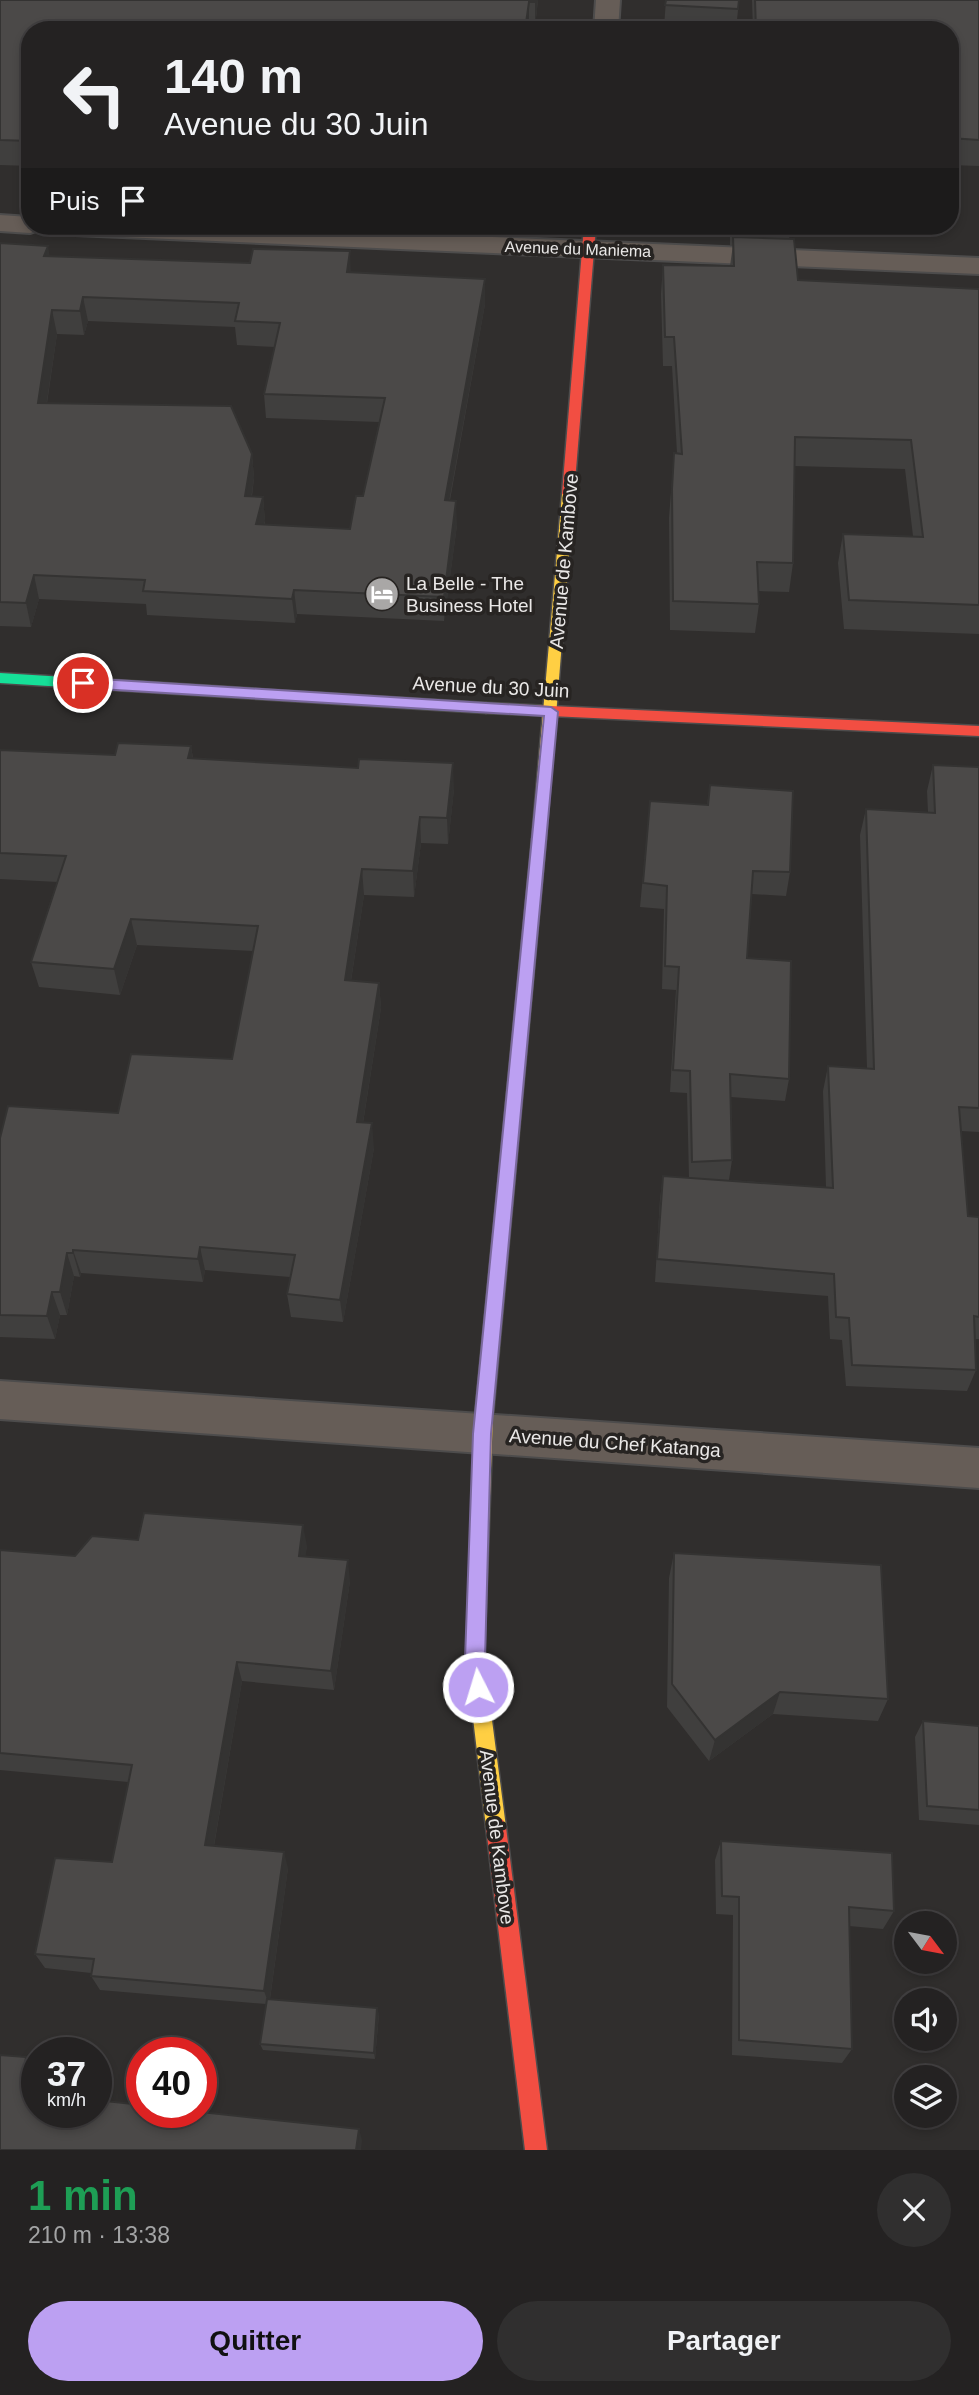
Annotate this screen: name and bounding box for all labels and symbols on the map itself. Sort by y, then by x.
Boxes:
street label: Avenue du Maniema [505,238,652,260]
street label: Avenue de Kambove [546,472,582,650]
place label: La Belle - The Business Hotel [406,573,533,616]
hotel icon: La Belle - The Business Hotel [363,575,401,613]
pin [53,653,113,713]
street label: Avenue du 30 Juin [412,672,570,702]
street label: Avenue du Chef Katanga [509,1425,722,1461]
position arrow [441,1650,515,1724]
street label: Avenue de Kambove [476,1748,518,1926]
north arrow [894,1911,957,1974]
speed limit sign: 40 [126,2037,217,2128]

